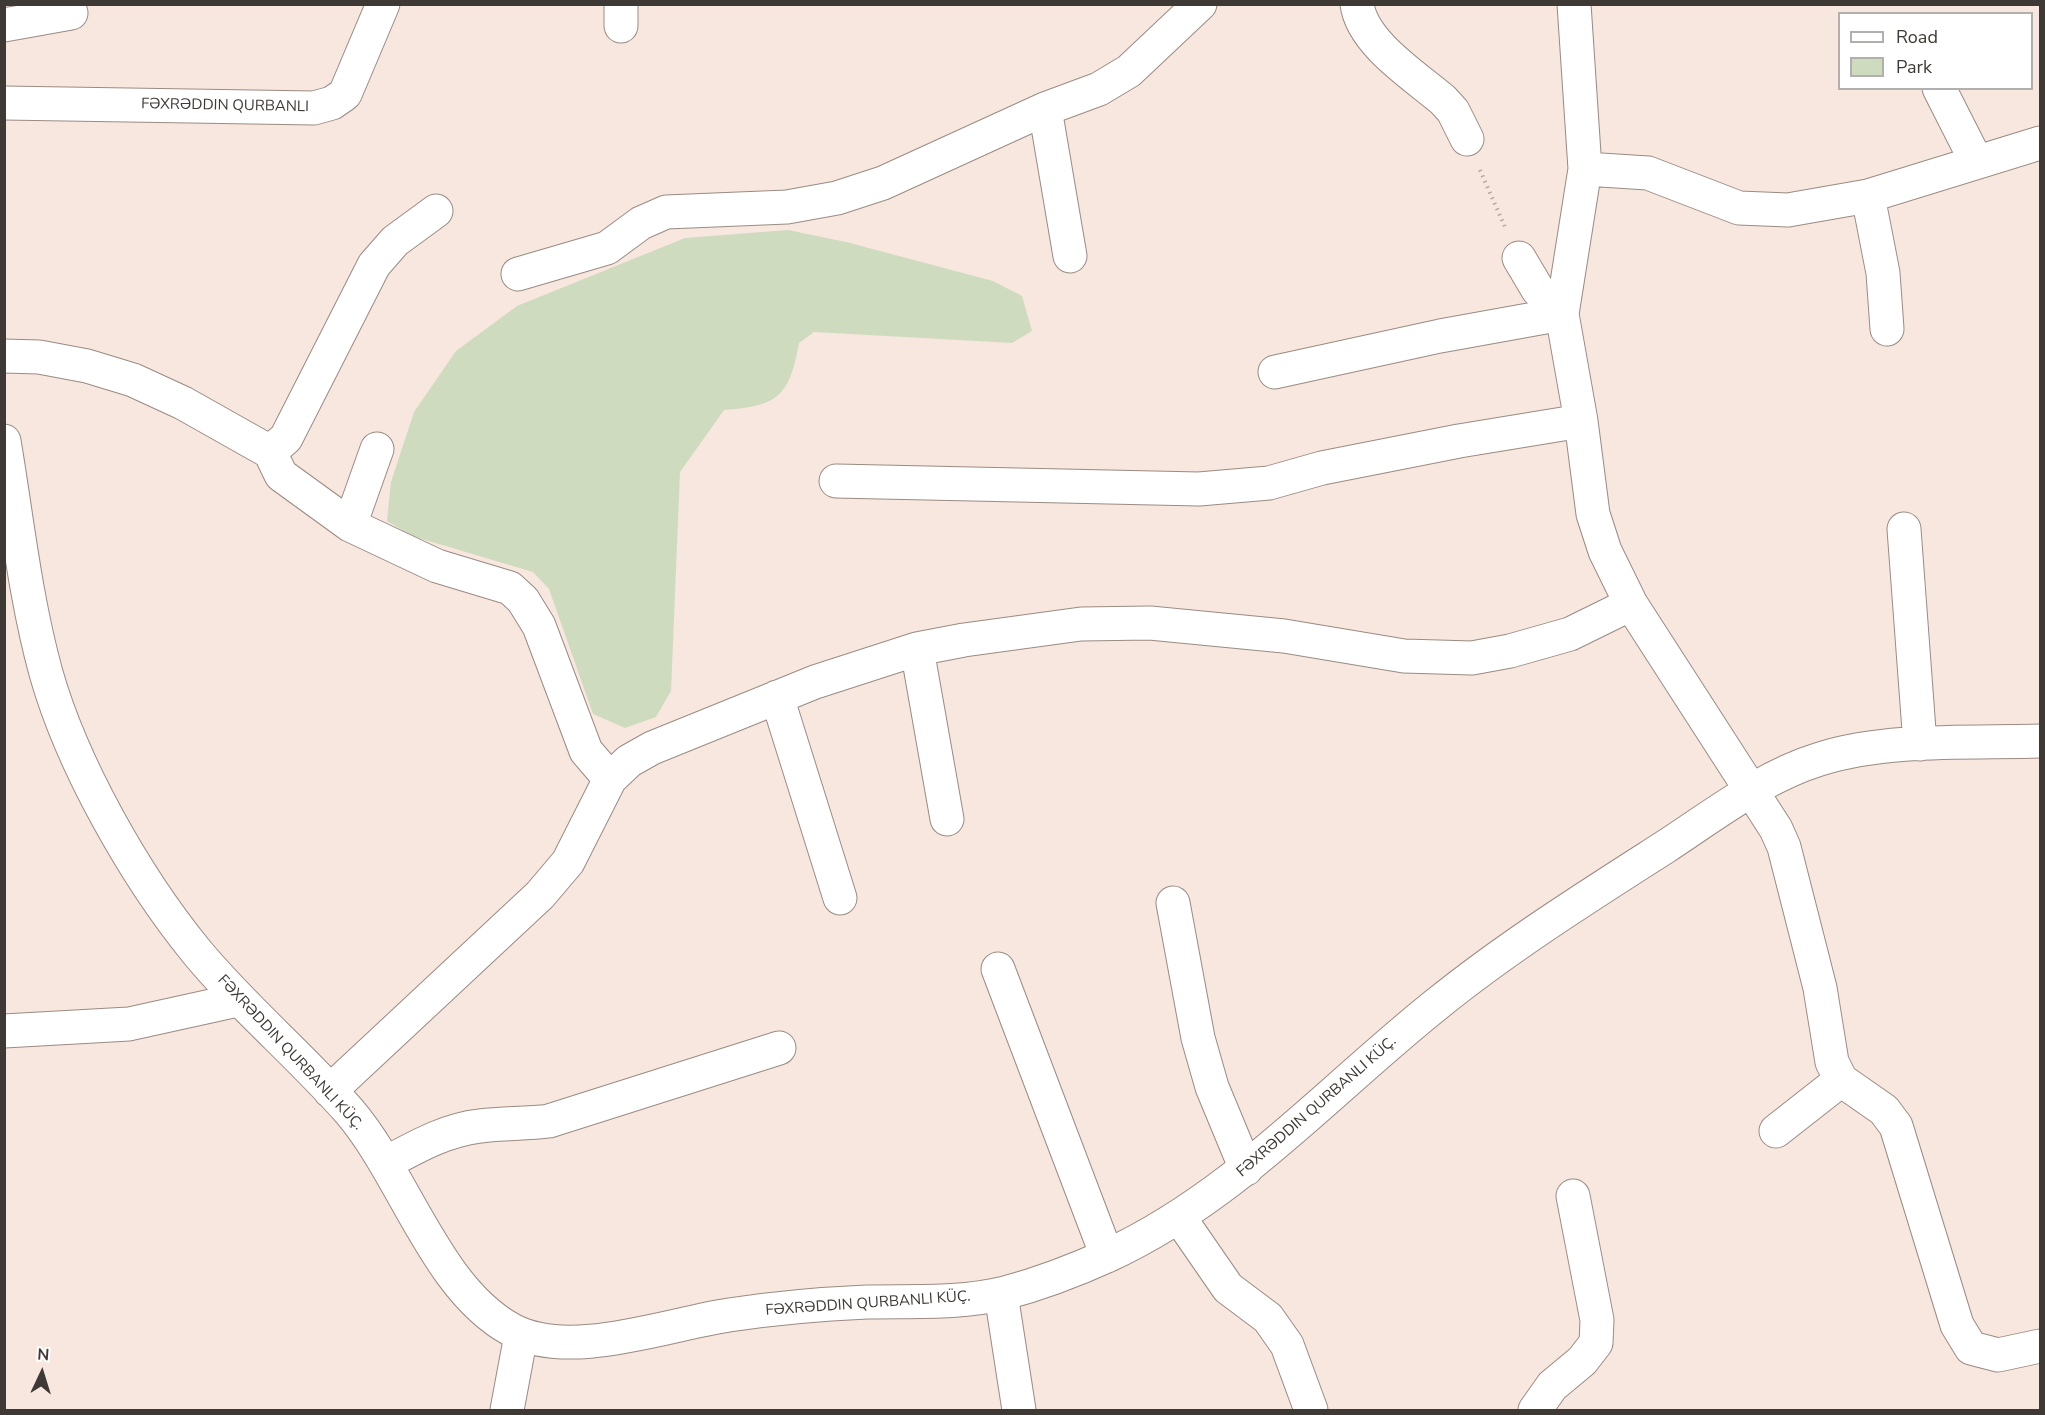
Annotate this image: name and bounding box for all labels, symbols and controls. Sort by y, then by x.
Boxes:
legend [1838,12,2033,90]
text: Road [1896,25,1938,49]
text: Park [1896,55,1932,79]
street label: FƏXRƏDDIN QURBANLI [141,96,309,116]
street label: FƏXRƏDDIN QURBANLI KÜÇ. [213,972,367,1134]
street label: FƏXRƏDDIN QURBANLI KÜÇ. [1234,1033,1400,1181]
street label: FƏXRƏDDIN QURBANLI KÜÇ. [765,1288,971,1320]
north arrow [12,1343,72,1403]
text: N [37,1344,50,1366]

